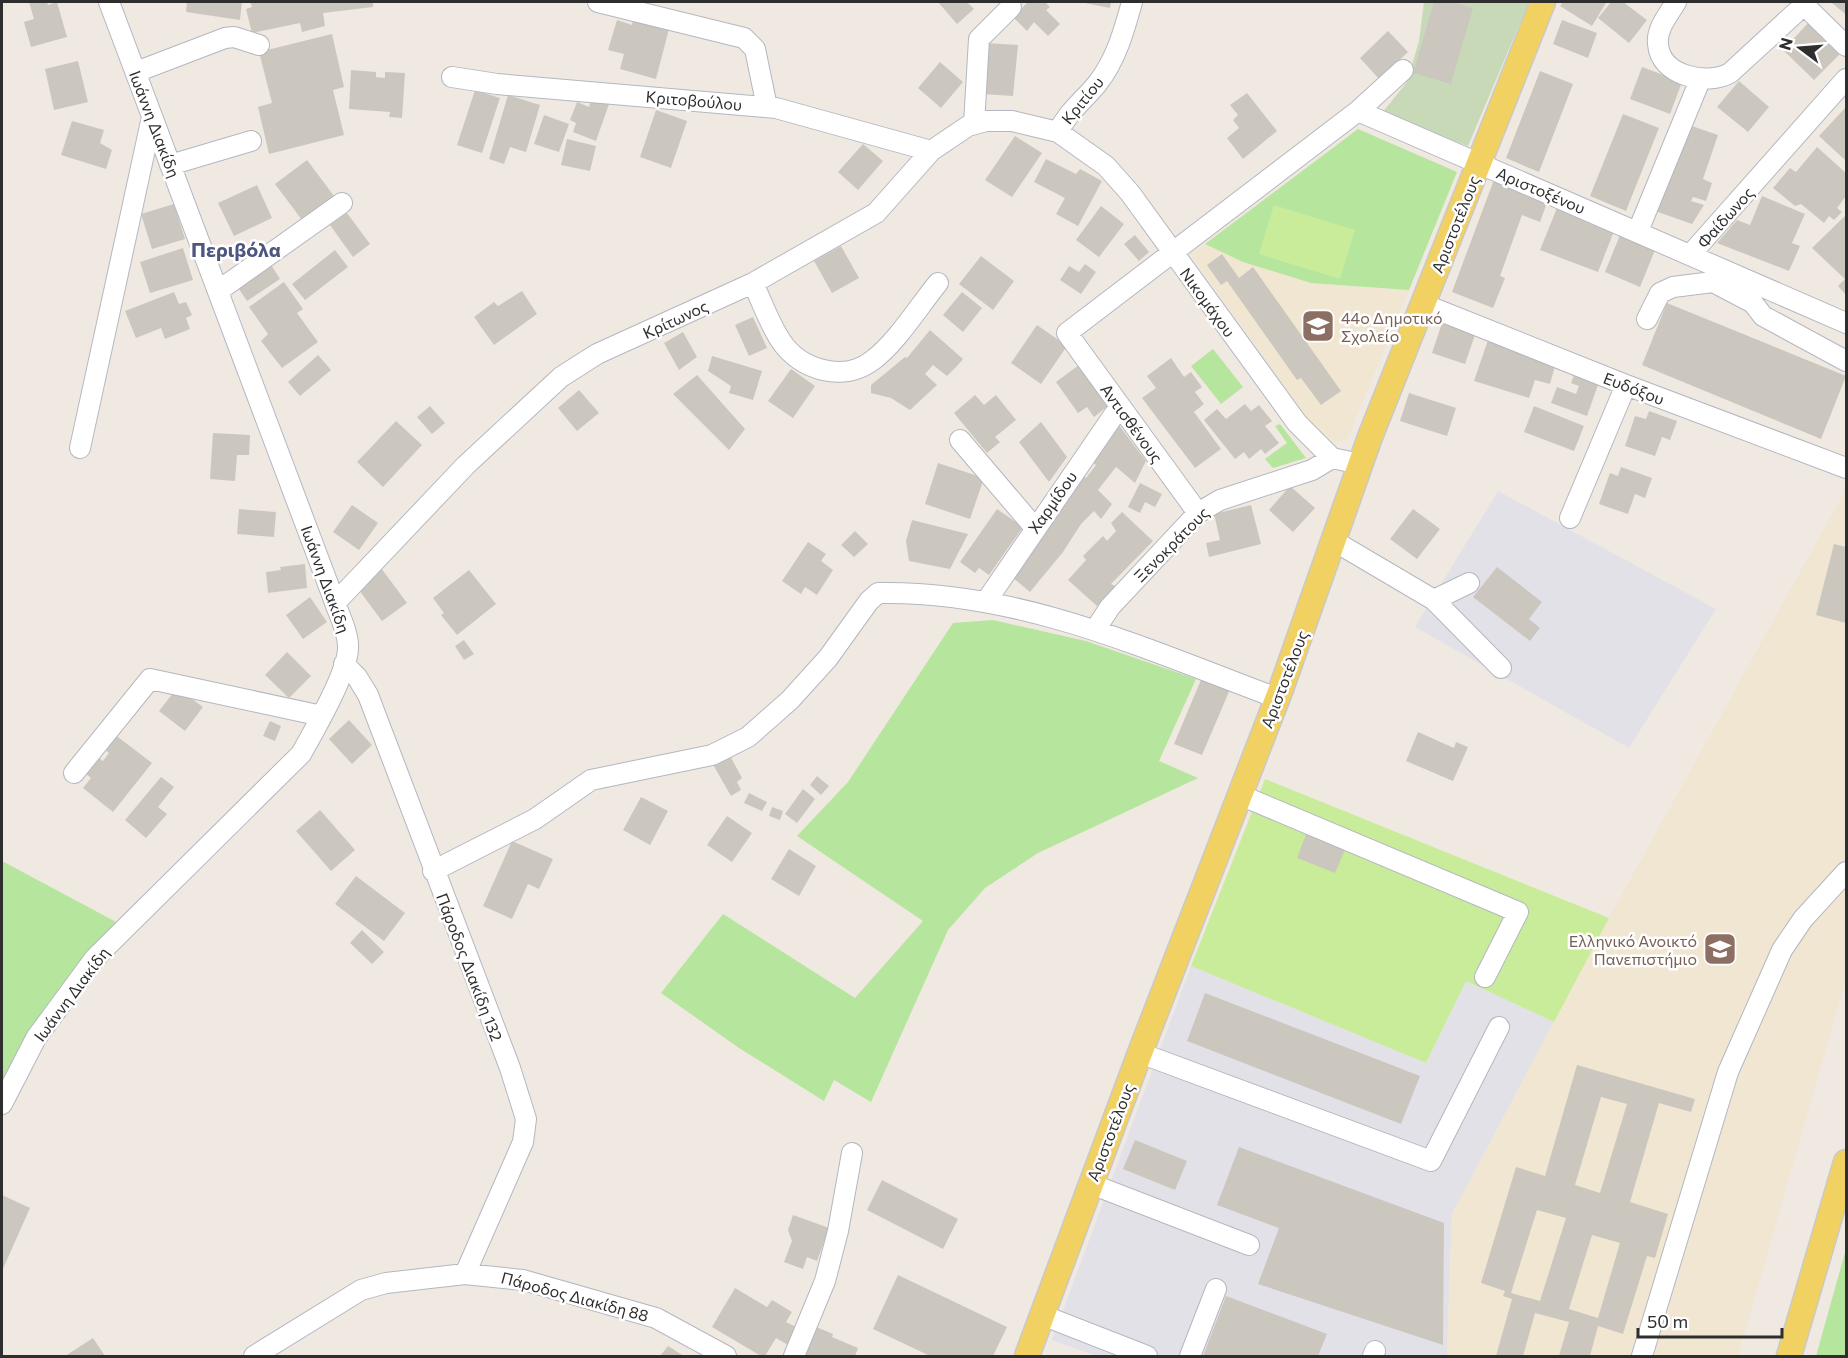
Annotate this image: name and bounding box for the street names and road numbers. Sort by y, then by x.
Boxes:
street label: Ιωάννη Διακίδη [126,68,184,180]
street label: Κριτίου [1057,72,1107,128]
street label: Κριτοβούλου [645,86,743,114]
street label: Αριστοξένου [1494,163,1588,217]
street label: Αριστοτέλους [1427,173,1483,275]
street label: Φαίδωνος [1693,183,1757,251]
street label: Νικομάχου [1177,264,1239,340]
street label: Κρίτωνος [639,296,711,342]
street label: Ευδόξου [1601,368,1667,408]
street label: Αντισθένους [1097,380,1167,466]
street label: Χαρμίδου [1024,467,1080,537]
street label: Ξενοκράτους [1130,503,1212,585]
street label: Ιωάννη Διακίδη [298,523,354,635]
street label: Αριστοτέλους [1257,627,1311,730]
street label: Πάροδος Διακίδη 132 [433,890,507,1044]
street label: Ιωάννη Διακίδη [29,943,113,1045]
street label: Αριστοτέλους [1083,1080,1137,1183]
street label: Πάροδος Διακίδη 88 [499,1267,651,1325]

